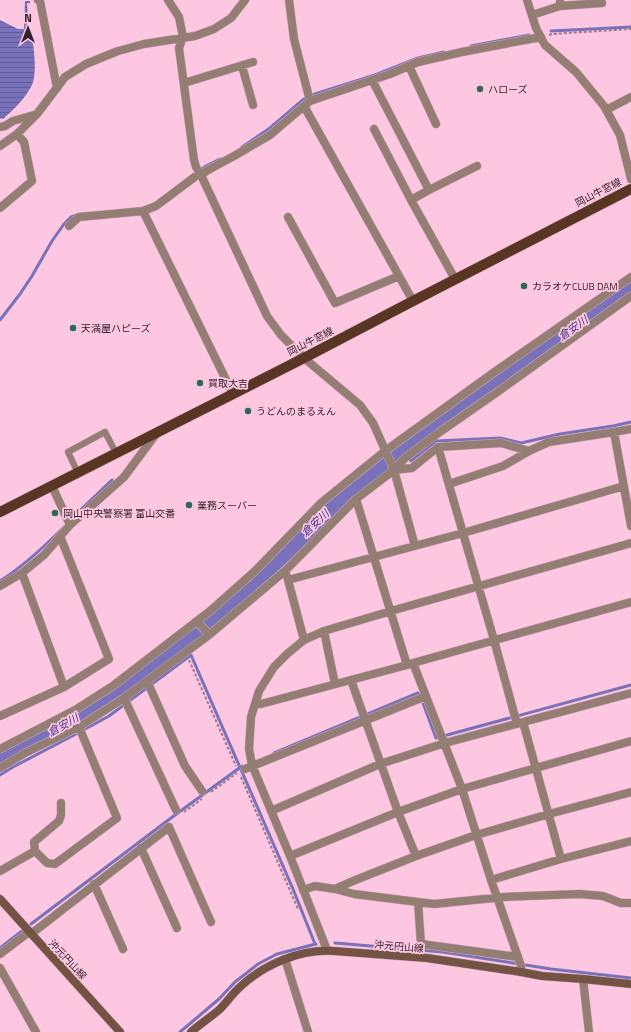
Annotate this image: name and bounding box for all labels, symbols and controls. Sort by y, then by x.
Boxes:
north arrow [8,8,48,48]
text: N [24,10,32,26]
place label: ハローズ [488,82,528,97]
marker: ハローズ [475,84,485,94]
street label: 岡山牛窓線 [573,174,624,210]
place label: カラオケCLUB DAM [532,279,618,294]
marker: カラオケCLUB DAM [519,281,529,291]
water label: 倉安川 [555,311,592,344]
place label: 天満屋ハピーズ [81,321,151,336]
marker: 天満屋ハピーズ [68,323,78,333]
street label: 岡山牛窓線 [285,323,336,359]
place label: 買取大吉 [208,376,248,391]
marker: 買取大吉 [195,378,205,388]
place label: うどんのまるえん [256,404,336,419]
marker: うどんのまるえん [243,406,253,416]
place label: 業務スーパー [197,498,257,513]
marker: 業務スーパー [184,500,194,510]
water label: 倉安川 [297,505,333,540]
place label: 岡山中央警察署 富山交番 [63,506,175,521]
marker: 岡山中央警察署 富山交番 [50,508,60,518]
water label: 倉安川 [45,710,82,740]
street label: 沖元円山線 [45,936,90,983]
street label: 沖元円山線 [373,937,425,956]

